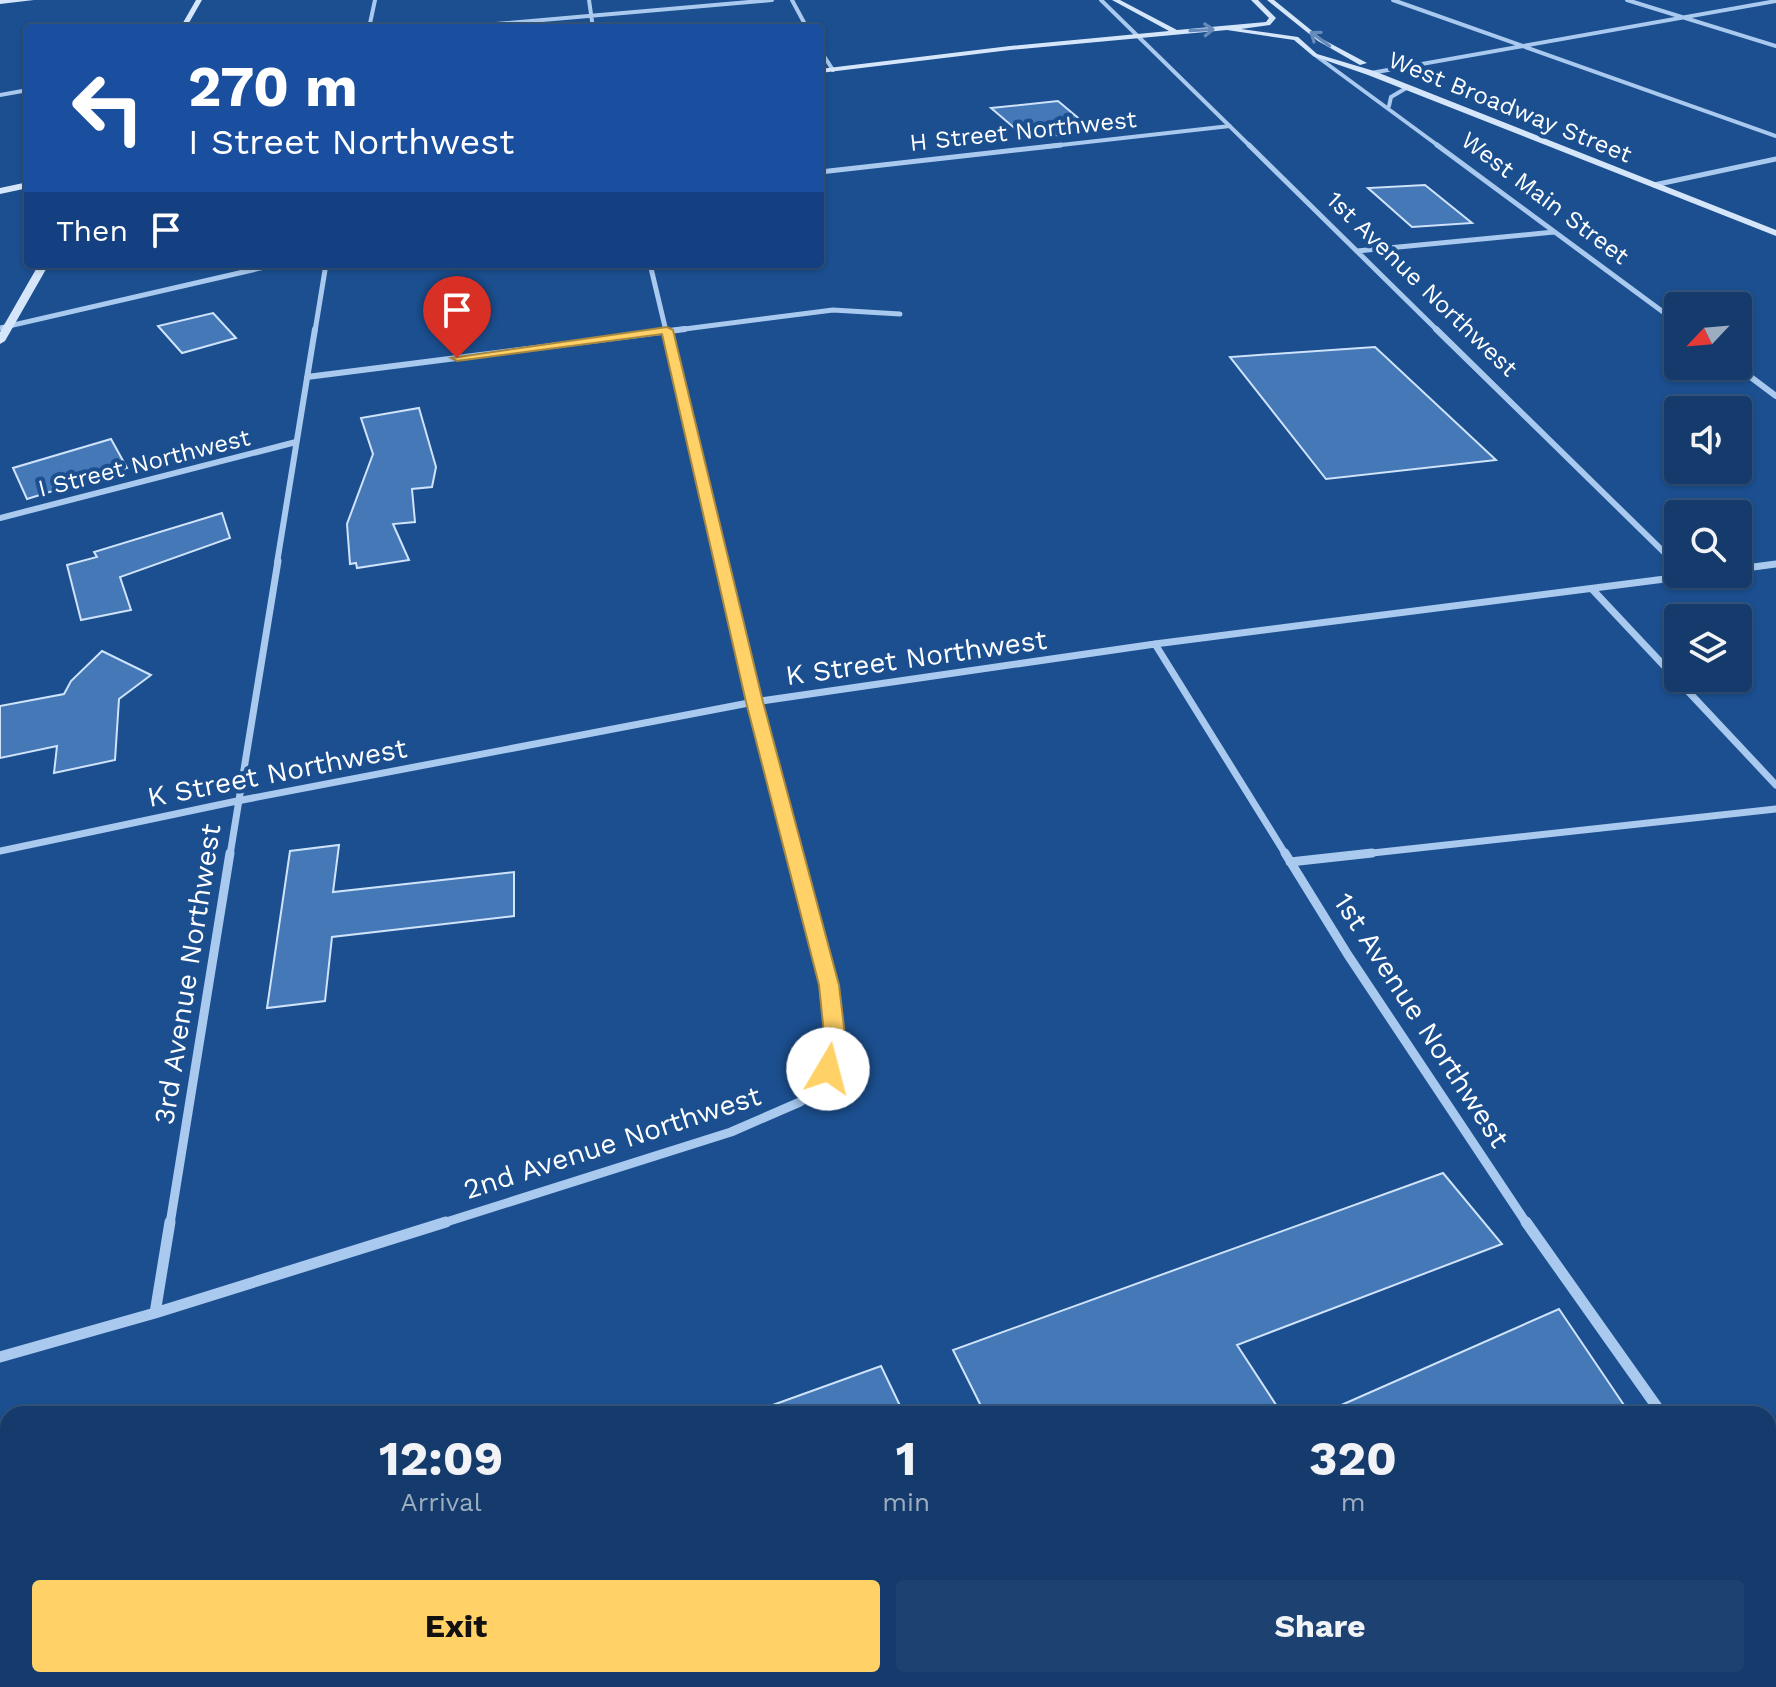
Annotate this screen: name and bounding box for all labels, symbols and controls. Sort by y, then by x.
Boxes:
one-way arrow [1188,23,1215,38]
one-way arrow [1310,31,1331,48]
street label: West Broadway Street [1384,45,1636,169]
text: 270 m [188,54,358,120]
icon: left [56,56,160,160]
street label: H Street Northwest [908,105,1138,157]
text: I Street Northwest [188,121,514,163]
street label: West Main Street [1456,126,1634,270]
street label: 1st Avenue Northwest [1321,186,1523,382]
icon: arrive [144,208,188,252]
text: Then [56,213,128,248]
pin [423,276,491,358]
icon: arrive [435,288,479,332]
north arrow [1664,292,1752,380]
map controls [1664,292,1752,692]
button: sound [1664,396,1752,484]
street label: I Street Northwest [35,423,253,503]
button: search [1664,500,1752,588]
button: layers [1664,604,1752,692]
street label: K Street Northwest [783,623,1049,692]
street label: K Street Northwest [145,731,410,814]
street label: 3rd Avenue Northwest [147,821,228,1127]
street label: 1st Avenue Northwest [1327,887,1516,1154]
position arrow [786,1027,870,1111]
street label: 2nd Avenue Northwest [459,1079,765,1206]
text: 12:09 [379,1430,503,1487]
text: 1 [896,1430,917,1487]
text: 320 [1309,1430,1397,1487]
text: Arrival [401,1487,482,1517]
text: min [882,1487,930,1517]
text: m [1341,1487,1365,1517]
button: Exit [32,1580,880,1672]
button: Share [896,1580,1744,1672]

